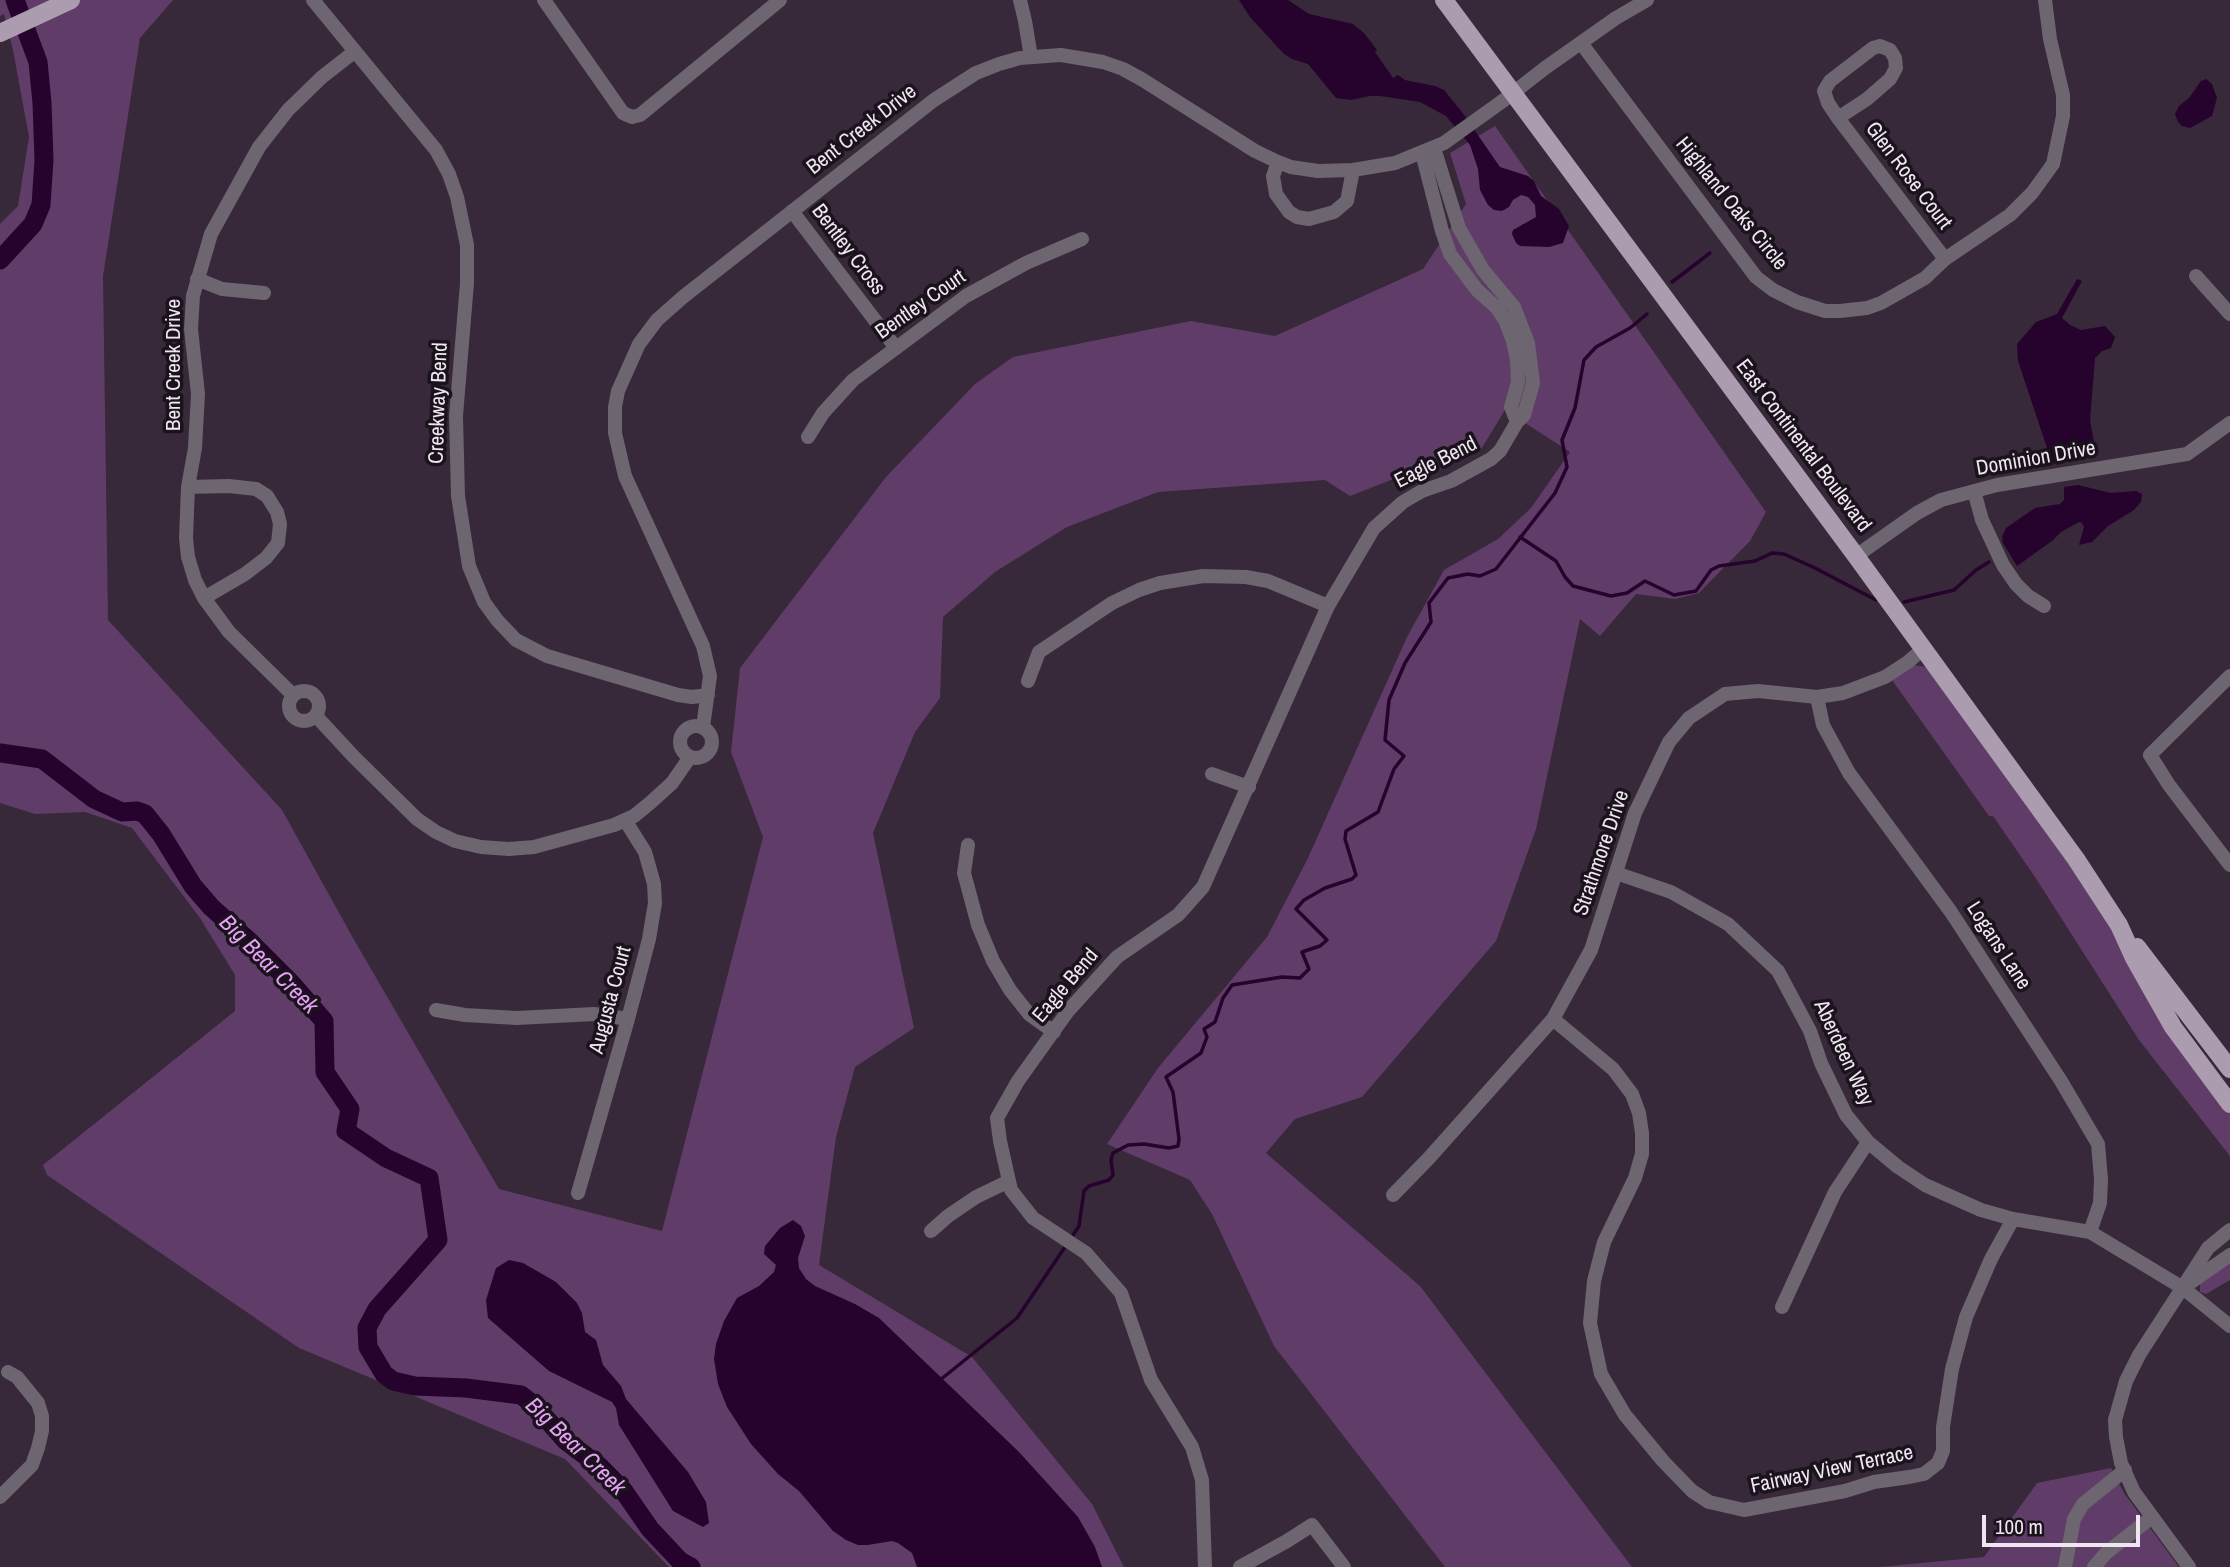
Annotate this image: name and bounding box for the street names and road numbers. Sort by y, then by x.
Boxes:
street label: Bent Creek Drive [802,79,922,181]
street label: Glen Rose Court [1859,117,1957,235]
street label: Highland Oaks Circle [1670,132,1792,276]
street label: Bentley Cross [806,200,890,300]
street label: Bentley Court [871,265,971,345]
street label: Bent Creek Drive [161,299,187,431]
street label: Creekway Bend [424,342,454,464]
street label: East Continental Boulevard [1730,355,1876,537]
street label: Eagle Bend [1391,432,1481,494]
street label: Dominion Drive [1974,436,2098,482]
street label: Strathmore Drive [1569,787,1635,919]
street label: Logans Lane [1960,897,2036,995]
street label: Augusta Court [585,944,637,1056]
street label: Eagle Bend [1028,944,1104,1028]
street label: Aberdeen Way [1808,996,1878,1110]
street label: Fairway View Terrace [1748,1440,1916,1500]

